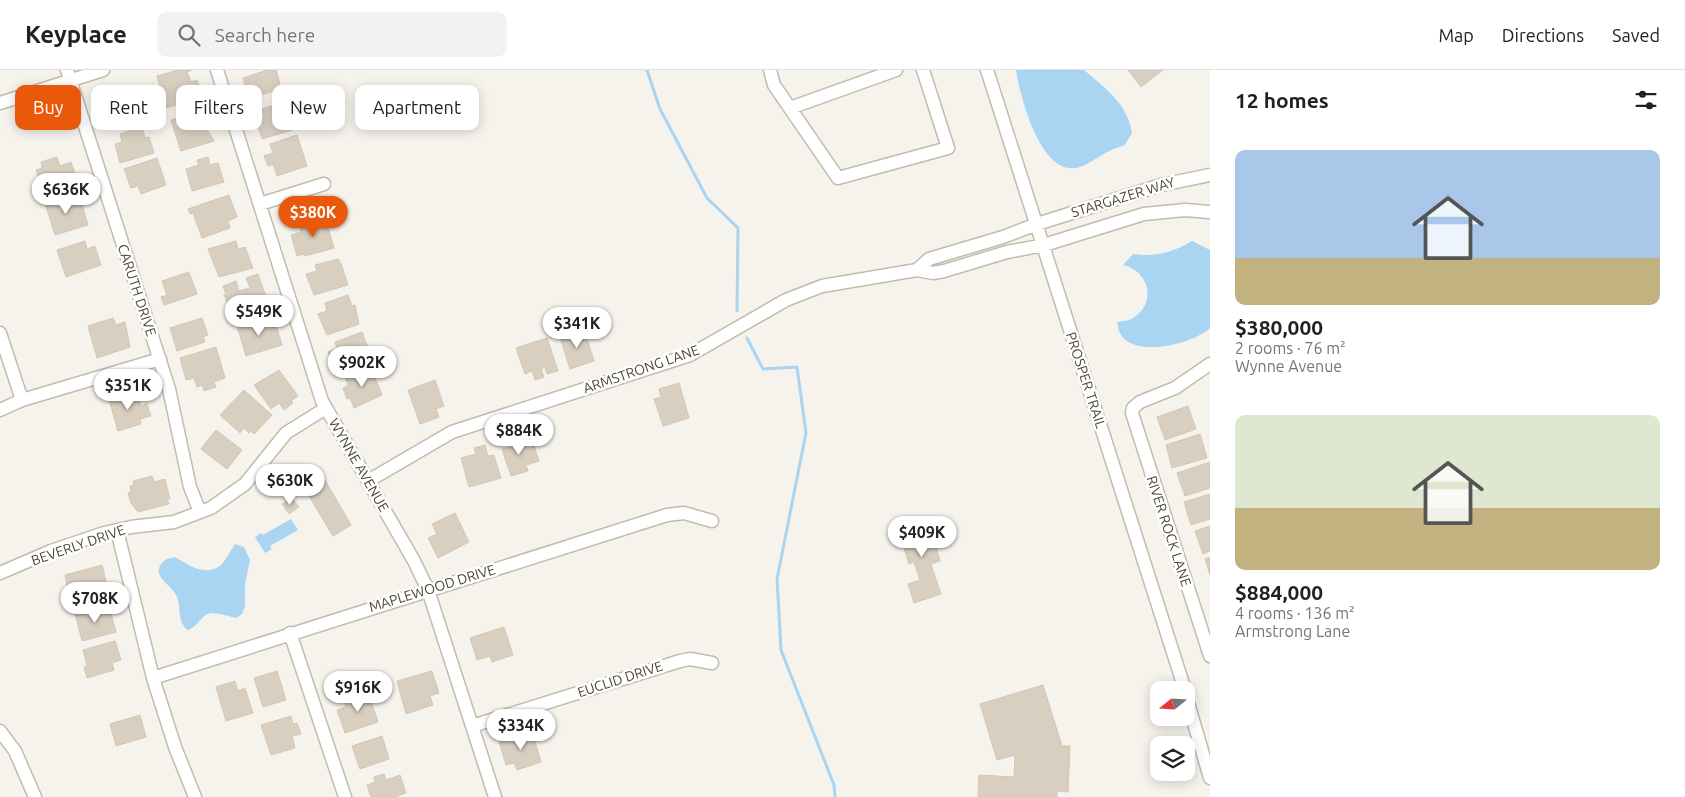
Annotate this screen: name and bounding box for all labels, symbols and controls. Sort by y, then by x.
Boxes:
search box [157,12,507,57]
text: Keyplace [25,21,127,48]
icon: search [175,21,203,49]
text: Search here [215,24,315,46]
text: Map [1438,25,1474,45]
text: Directions [1502,25,1584,45]
text: Saved [1612,25,1660,45]
chip: Buy [15,85,81,130]
chip: Rent [91,85,166,130]
chip: Filters [176,85,262,130]
chip: New [272,85,345,130]
chip: Apartment [355,85,479,130]
icon: filters [1632,86,1660,114]
text: 12 homes [1235,88,1329,112]
pin: $636K [31,172,101,215]
street label: STARGAZER WAY [1069,174,1177,220]
text: $636K [43,180,89,198]
icon: home [1403,183,1493,273]
pin: $380K [278,196,348,238]
text: $380K [290,203,336,221]
street label: CARUTH DRIVE [115,242,159,338]
pin: $549K [224,294,294,337]
text: $549K [236,302,282,320]
pin: $341K [542,306,612,349]
text: $341K [554,314,600,332]
text: $380,000 [1235,315,1323,339]
street label: PROSPER TRAIL [1063,330,1109,430]
text: 2 rooms · 76 m² [1235,339,1346,357]
street label: ARMSTRONG LANE [581,342,701,396]
pin: $902K [327,346,397,388]
text: $902K [339,353,385,371]
text: Wynne Avenue [1235,357,1342,375]
pin: $351K [93,368,163,411]
text: $351K [105,376,151,394]
pin: $884K [484,414,554,456]
street label: WYNNE AVENUE [326,416,392,515]
text: $884K [496,421,542,439]
icon: home [1403,448,1493,538]
pin: $630K [255,464,325,506]
text: $630K [267,471,313,489]
street label: RIVER ROCK LANE [1144,474,1194,588]
pin: $409K [887,516,957,558]
street label: BEVERLY DRIVE [29,521,127,569]
text: $409K [899,523,945,541]
street label: MAPLEWOOD DRIVE [367,561,497,615]
text: $884,000 [1235,580,1323,604]
pin: $708K [60,582,130,624]
text: $708K [72,589,118,607]
text: 4 rooms · 136 m² [1235,604,1355,622]
text: Armstrong Lane [1235,622,1350,640]
street label: EUCLID DRIVE [575,658,665,700]
pin: $916K [323,670,393,713]
text: $916K [335,678,381,696]
north arrow [1150,681,1195,726]
map controls [1150,681,1195,781]
pin: $334K [486,708,556,751]
text: $334K [498,716,544,734]
button: layers [1150,736,1195,781]

